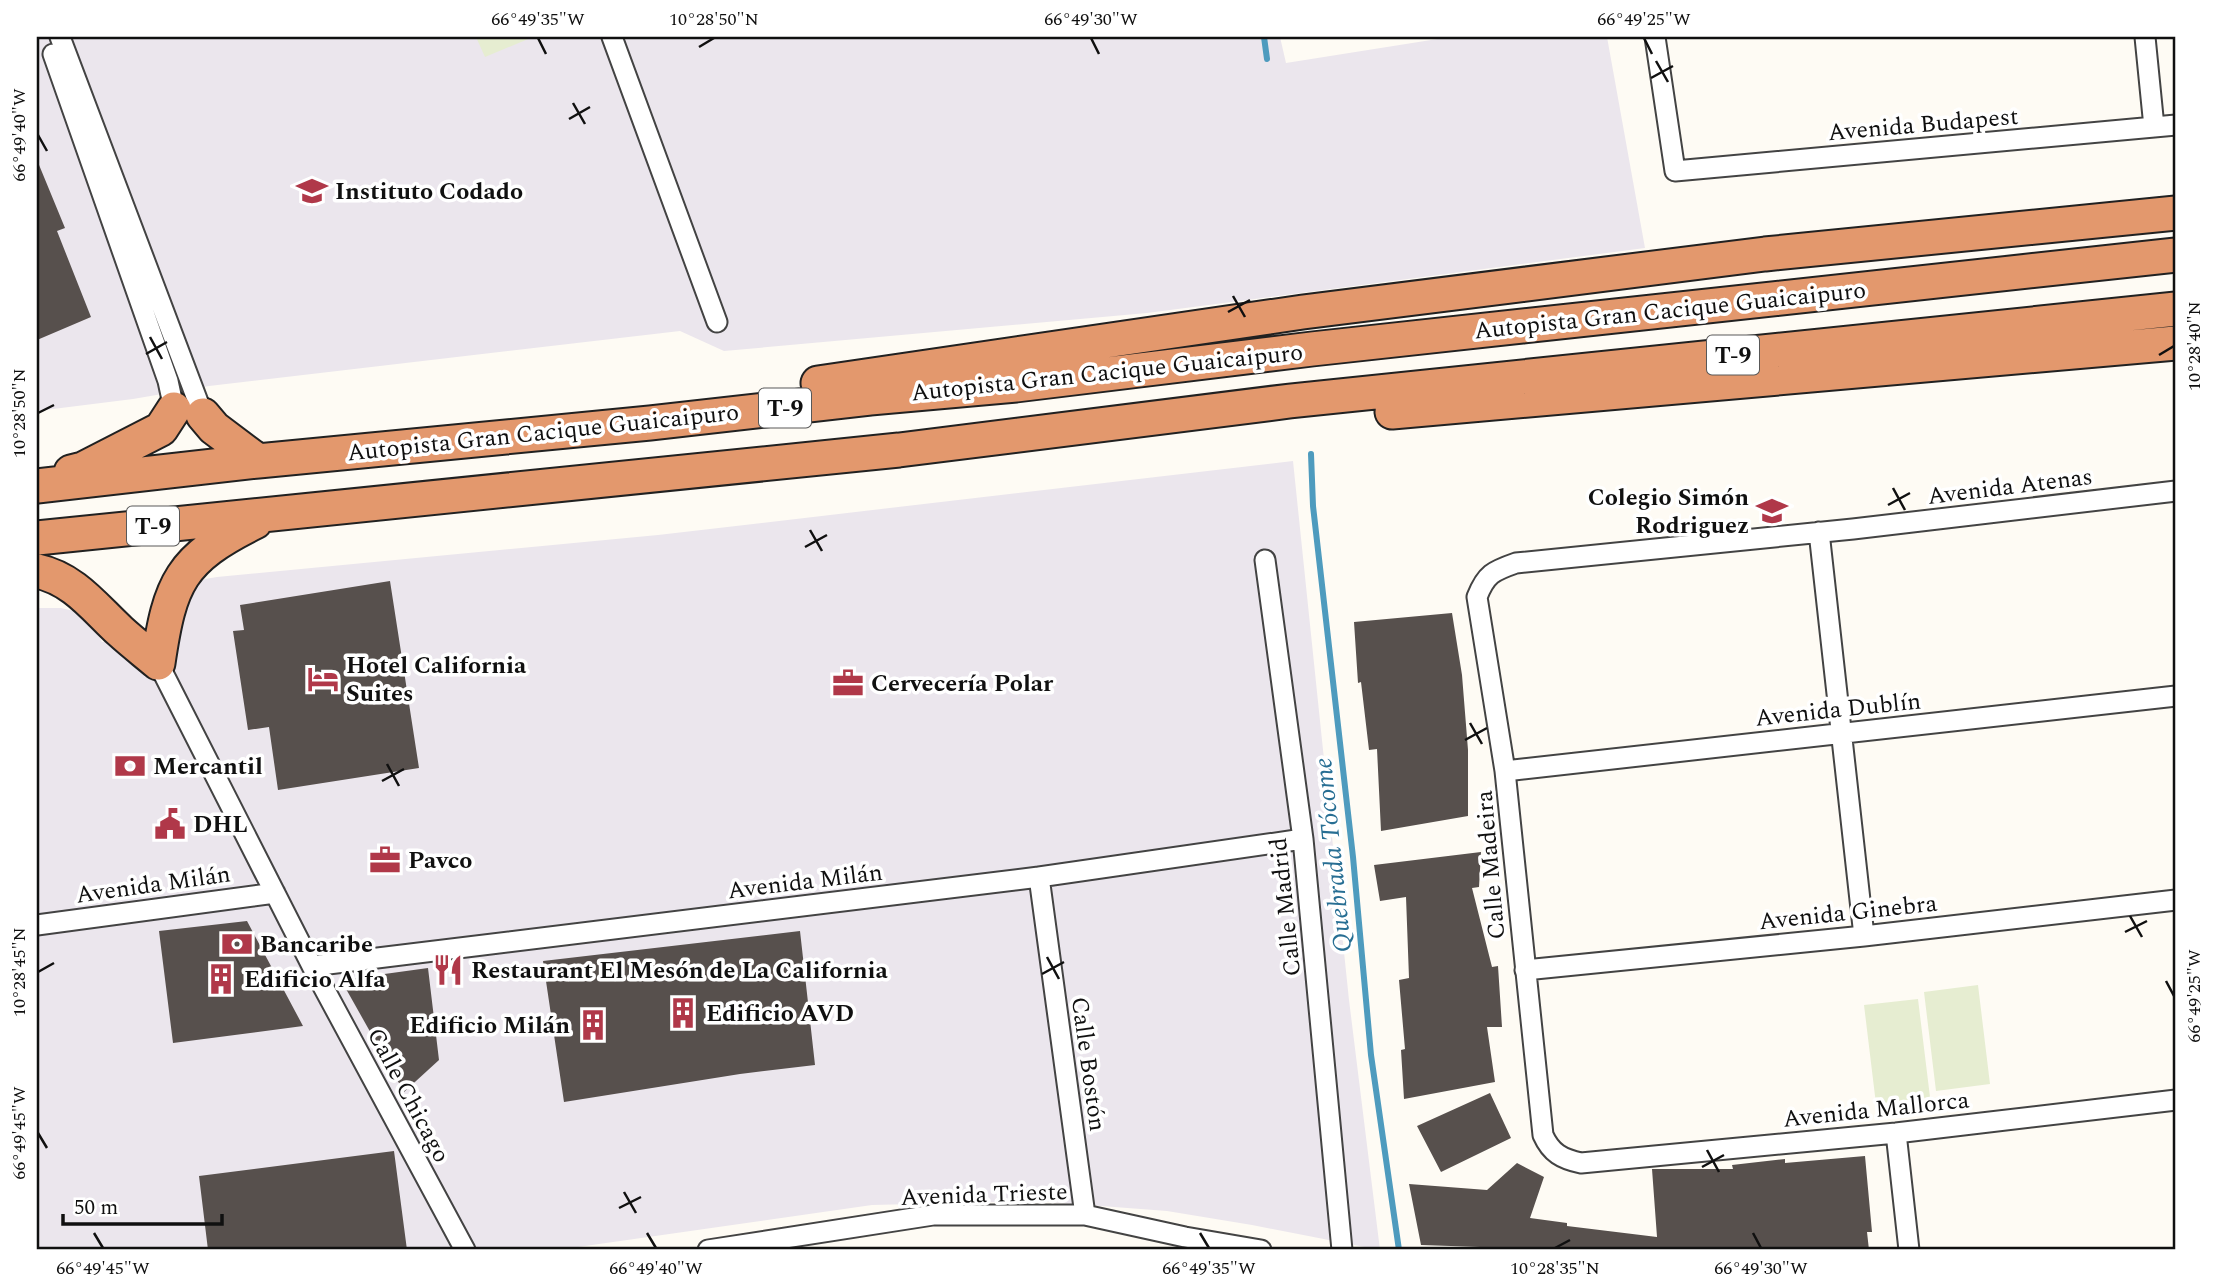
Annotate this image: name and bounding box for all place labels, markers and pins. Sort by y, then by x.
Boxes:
school or university icon: Instituto Codado [295,174,329,208]
place label: Instituto Codado [335,174,523,210]
place label: Colegio Simón Rodriguez [1588,480,1749,544]
school or university icon: Colegio Simón Rodriguez [1755,494,1789,528]
place label: Hotel California Suites [346,648,527,712]
hotel icon: Hotel California Suites [306,662,340,696]
office icon: Cervecería Polar [831,666,865,700]
place label: Cervecería Polar [871,666,1054,702]
bank icon: Mercantil [113,749,147,783]
place label: Mercantil [153,749,263,785]
public building icon: DHL [153,807,187,841]
place label: DHL [193,807,248,843]
office icon: Pavco [368,843,402,877]
place label: Pavco [408,843,472,879]
bank icon: Bancaribe [220,927,254,961]
place label: Bancaribe [260,927,373,963]
restaurant icon: Restaurant El Mesón de La California [431,953,465,987]
place label: Restaurant El Mesón de La California [471,953,888,989]
building icon: Edificio Alfa [204,962,238,996]
place label: Edificio Alfa [244,962,386,998]
building icon: Edificio AVD [666,996,700,1030]
place label: Edificio AVD [706,996,854,1032]
place label: Edificio Milán [409,1008,570,1044]
building icon: Edificio Milán [576,1008,610,1042]

